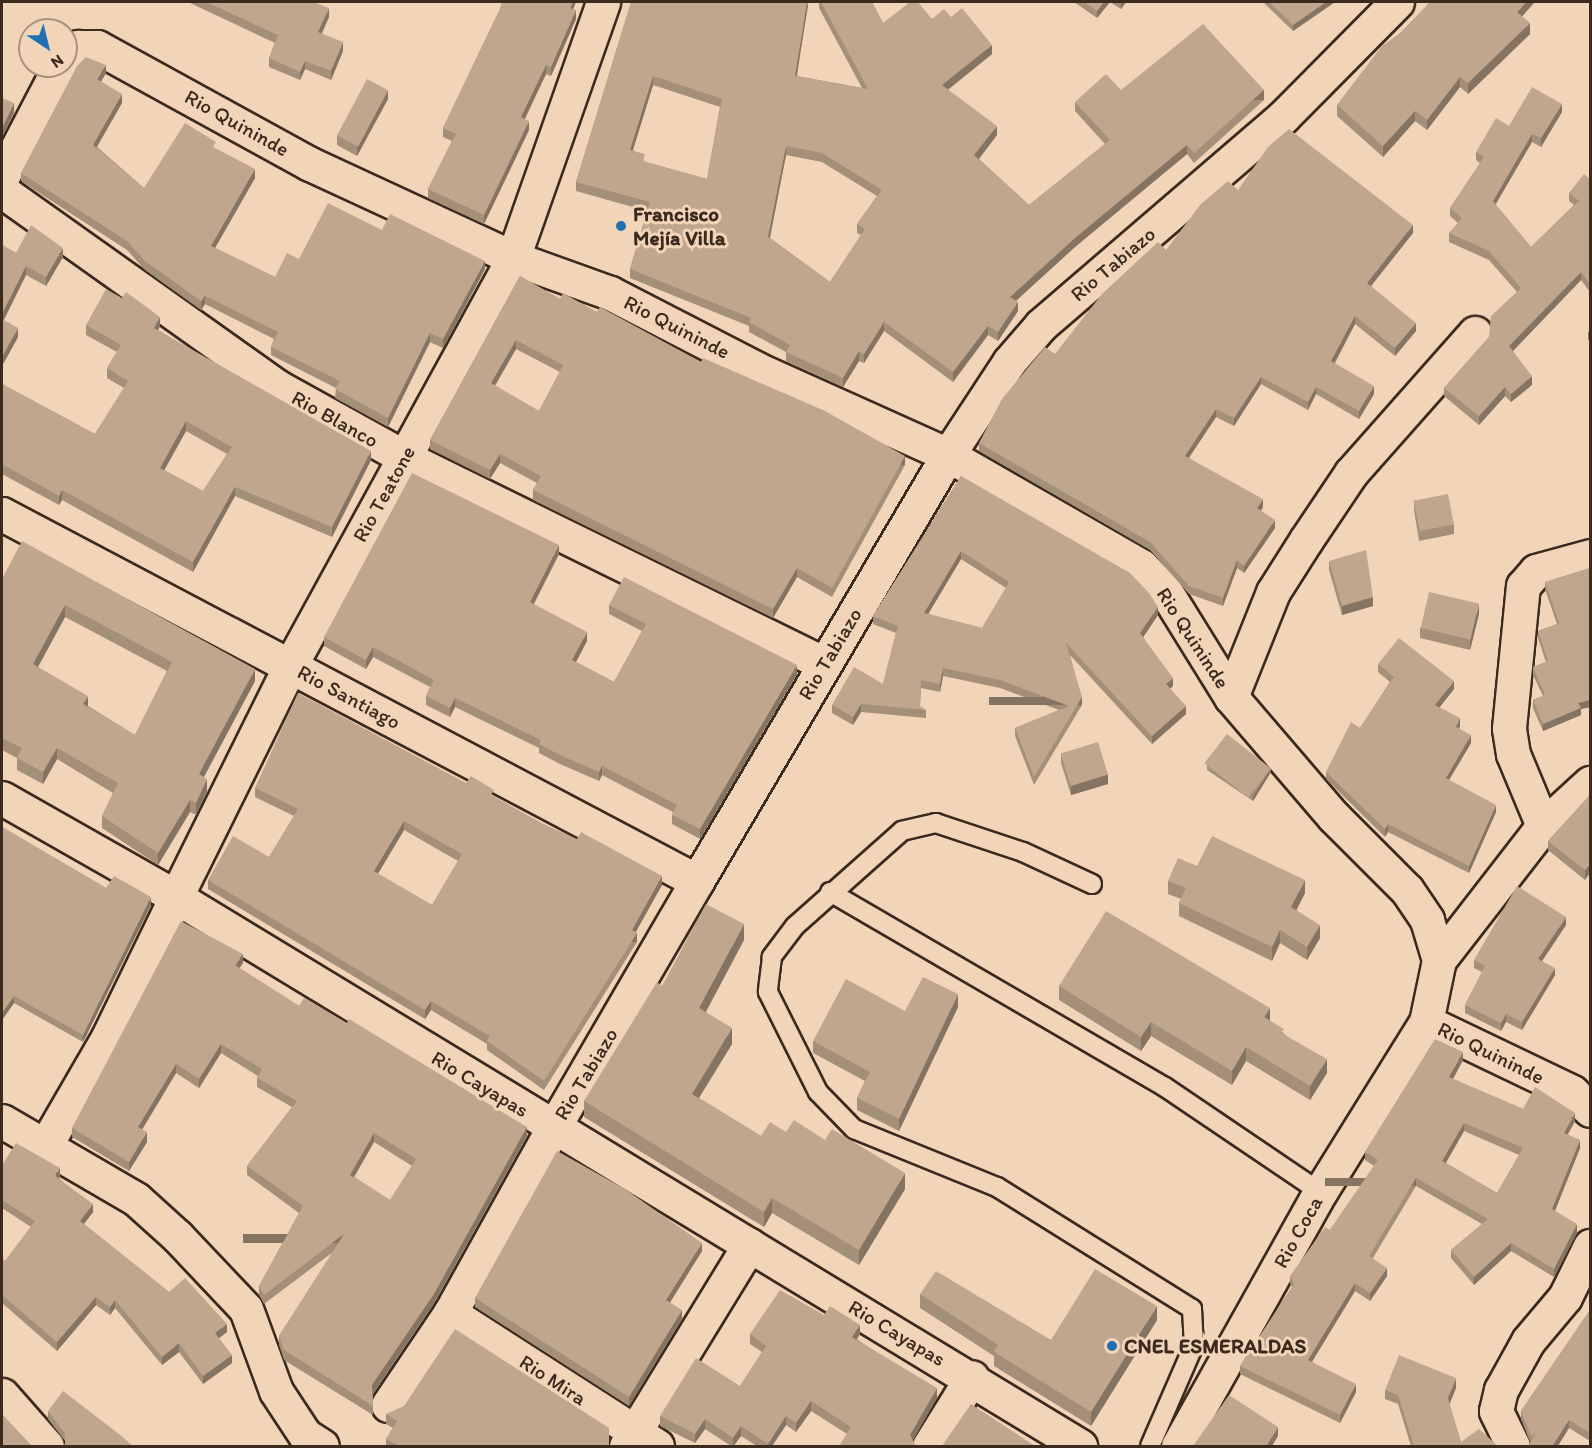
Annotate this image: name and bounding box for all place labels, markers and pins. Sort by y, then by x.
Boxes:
place label: Francisco Mejía Villa [633,201,725,251]
marker: Francisco Mejía Villa [614,219,628,233]
place label: CNEL ESMERALDAS [1124,1333,1306,1359]
marker: CNEL ESMERALDAS [1105,1339,1119,1353]

